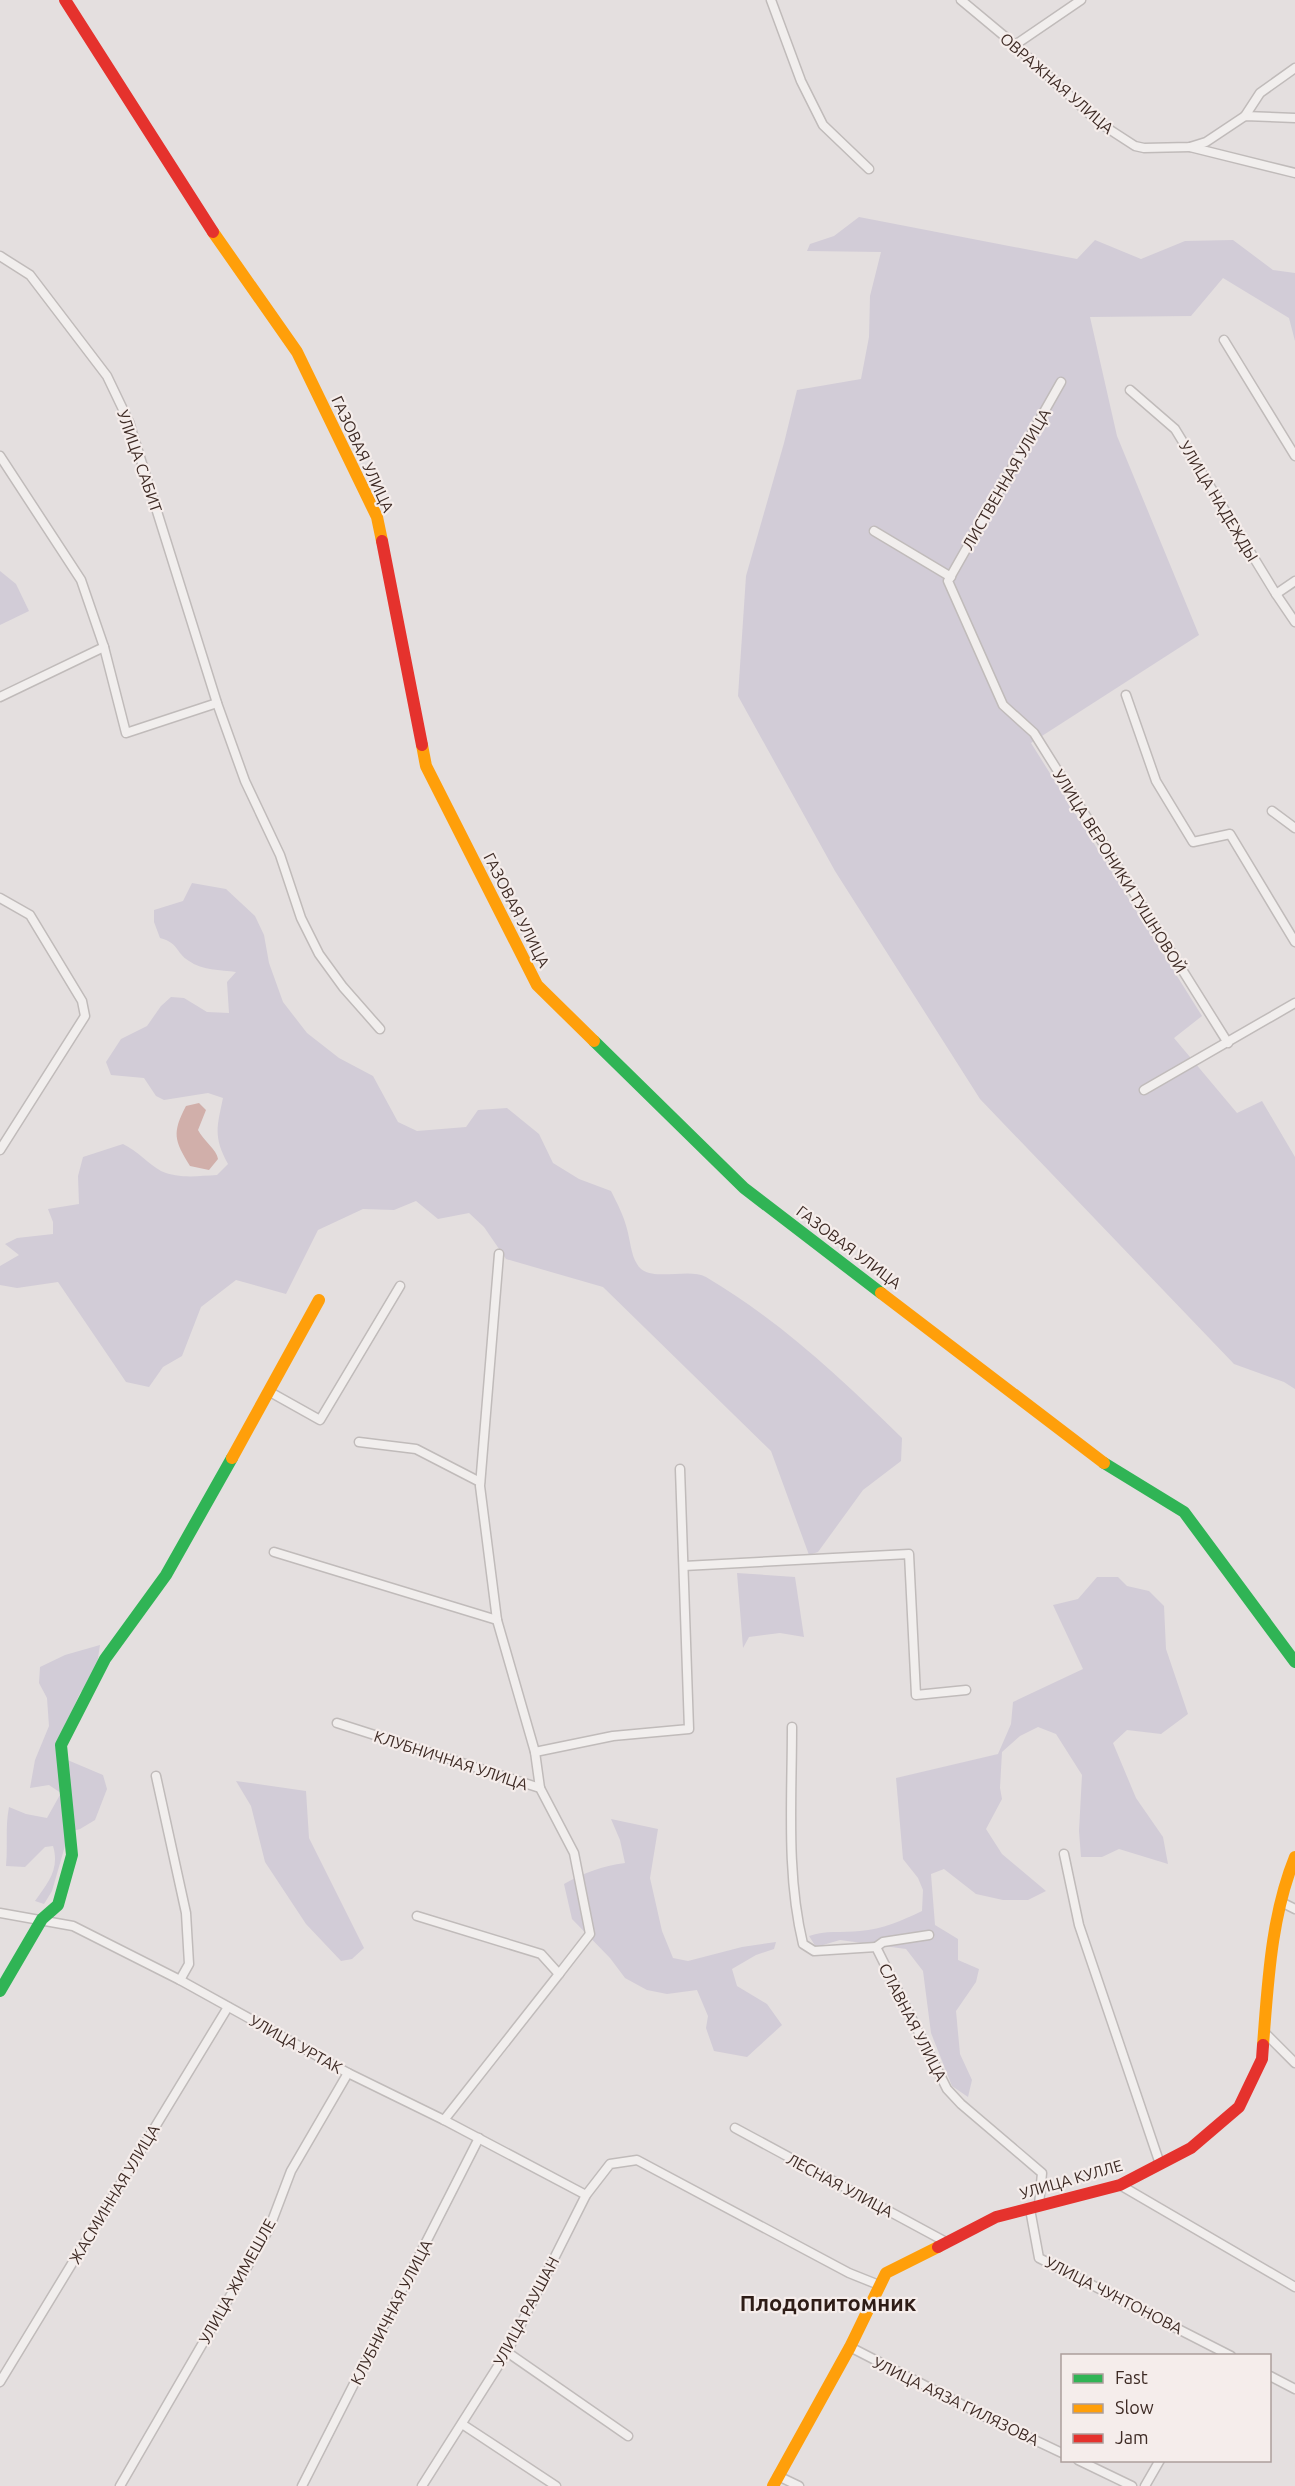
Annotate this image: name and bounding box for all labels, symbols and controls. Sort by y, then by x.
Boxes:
street label: ОВРАЖНАЯ УЛИЦА [997,29,1118,137]
street label: ГАЗОВАЯ УЛИЦА [328,393,398,516]
street label: ЛИСТВЕННАЯ УЛИЦА [958,405,1054,553]
street label: УЛИЦА САБИТ [114,407,166,515]
street label: УЛИЦА НАДЕЖДЫ [1176,438,1262,564]
street label: УЛИЦА ВЕРОНИКИ ТУШНОВОЙ [1050,766,1191,976]
street label: ГАЗОВАЯ УЛИЦА [480,850,554,971]
street label: ГАЗОВАЯ УЛИЦА [793,1202,905,1293]
street label: КЛУБНИЧНАЯ УЛИЦА [372,1727,531,1794]
street label: СЛАВНАЯ УЛИЦА [876,1960,951,2084]
street label: УЛИЦА УРТАК [246,2011,346,2077]
street label: ЖАСМИННАЯ УЛИЦА [65,2121,163,2267]
street label: ЛЕСНАЯ УЛИЦА [784,2149,897,2221]
street label: УЛИЦА КУЛЛЕ [1018,2156,1124,2202]
street label: УЛИЦА ЖИМЕШЛЕ [195,2215,279,2347]
street label: КЛУБНИЧНАЯ УЛИЦА [347,2236,436,2388]
street label: УЛИЦА РАУШАН [490,2253,562,2369]
street label: УЛИЦА ЧУНТОНОВА [1042,2253,1186,2338]
district label: Плодопитомник [740,2290,917,2315]
street label: УЛИЦА АЯЗА ГИЛЯЗОВА [870,2353,1042,2449]
legend [1061,2354,1271,2462]
text: Fast [1115,2367,1148,2387]
text: Slow [1115,2397,1154,2417]
text: Jam [1115,2427,1149,2447]

